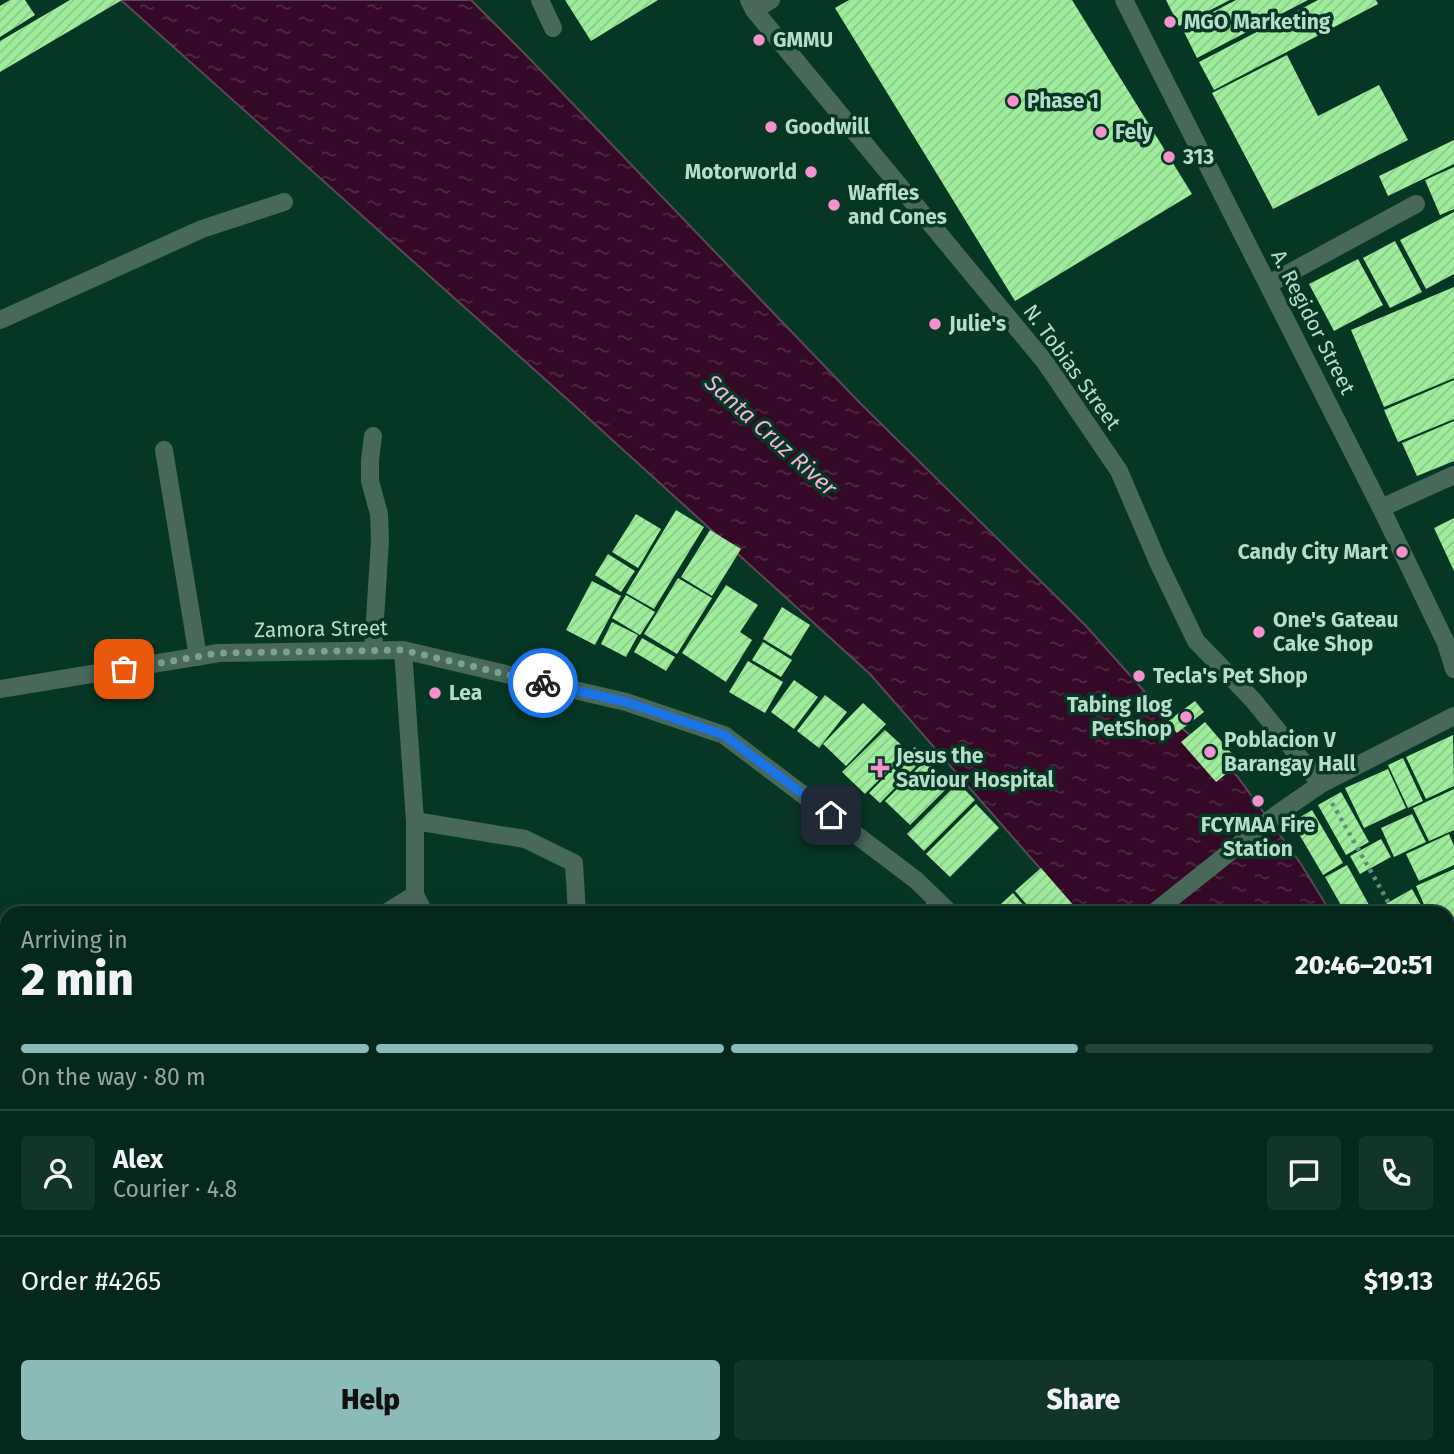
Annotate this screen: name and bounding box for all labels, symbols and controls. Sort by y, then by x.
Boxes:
place label: MGO Marketing [1184,9,1331,35]
marker: MGO Marketing [1162,14,1178,30]
place label: GMMU [773,27,833,53]
marker: GMMU [751,32,767,48]
place label: Phase 1 [1027,88,1099,114]
marker: Phase 1 [1005,93,1021,109]
place label: Goodwill [785,114,871,140]
marker: Goodwill [763,119,779,135]
place label: Fely [1115,119,1153,145]
marker: Fely [1093,124,1109,140]
place label: 313 [1182,144,1214,170]
marker: 313 [1161,149,1177,165]
place label: Motorworld [685,159,797,185]
marker: Motorworld [803,164,819,180]
place label: Waffles and Cones [848,180,947,230]
marker: Waffles and Cones [826,197,842,213]
street label: A. Regidor Street [1265,245,1361,399]
street label: N. Tobias Street [1018,299,1127,435]
place label: Julie's [948,311,1006,337]
marker: Julie's [927,316,943,332]
water label: Santa Cruz River [699,368,844,502]
place label: Candy City Mart [1238,539,1389,565]
marker: Candy City Mart [1394,544,1410,560]
place label: One's Gateau Cake Shop [1273,607,1399,657]
street label: Zamora Street [254,615,388,643]
marker: One's Gateau Cake Shop [1251,624,1267,640]
pin [94,639,154,699]
courier [508,648,578,718]
icon: bag [105,650,143,688]
place label: Tecla's Pet Shop [1153,663,1308,689]
icon: bike [524,664,562,702]
marker: Tecla's Pet Shop [1131,668,1147,684]
place label: Lea [449,680,482,706]
marker: Lea [427,685,443,701]
place label: Tabing Ilog PetShop [1067,692,1172,742]
marker: Tabing Ilog PetShop [1178,709,1194,725]
place label: Poblacion V Barangay Hall [1224,727,1356,777]
place label: Jesus the Saviour Hospital [895,743,1055,793]
marker: Poblacion V Barangay Hall [1202,744,1218,760]
marker: Jesus the Saviour Hospital [870,758,890,778]
pin [801,785,861,845]
marker: FCYMAA Fire Station [1250,793,1266,809]
icon: home [812,796,850,834]
place label: FCYMAA Fire Station [1201,812,1316,862]
text: Arriving in [21,926,128,954]
text: 20:46–20:51 [1295,950,1433,981]
text: 2 min [21,952,134,1007]
text: On the way · 80 m [21,1063,206,1091]
button: person [21,1136,95,1210]
button: chat [1267,1136,1341,1210]
button: phone [1359,1136,1433,1210]
text: Alex [113,1144,163,1175]
text: Courier · 4.8 [113,1175,237,1203]
text: Order #4265 [21,1266,161,1297]
text: $19.13 [1364,1266,1433,1297]
button: Help [21,1360,720,1440]
button: Share [734,1360,1433,1440]

